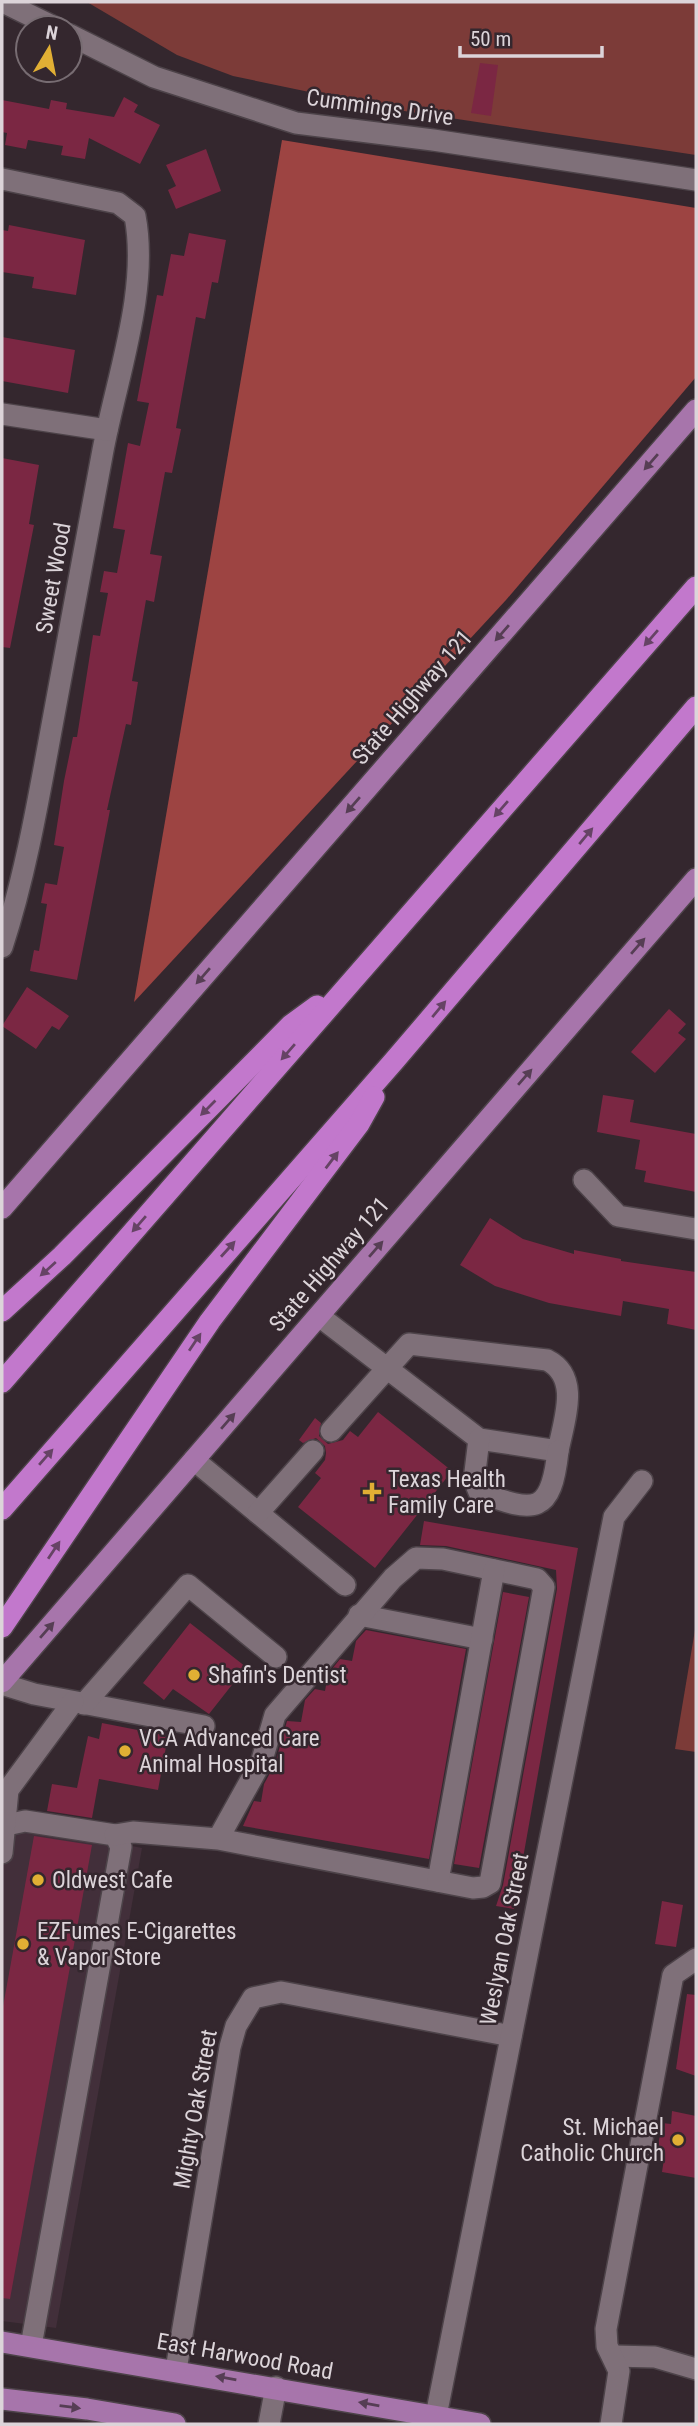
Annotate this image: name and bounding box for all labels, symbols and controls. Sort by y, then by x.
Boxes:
north arrow [14,14,84,84]
scale bar [460,14,602,58]
text: N [44,20,60,45]
text: 50 m [470,27,511,51]
street label: Cummings Drive [305,84,455,131]
one-way arrow [644,453,659,470]
street label: Sweet Wood [30,520,77,636]
one-way arrow [494,624,510,642]
street label: State Highway 121 [347,625,478,770]
one-way arrow [643,629,659,647]
one-way arrow [346,796,361,813]
one-way arrow [493,800,509,818]
one-way arrow [578,827,593,844]
one-way arrow [630,938,645,955]
one-way arrow [196,968,211,985]
one-way arrow [431,1000,447,1018]
one-way arrow [280,1043,296,1061]
one-way arrow [517,1068,533,1086]
one-way arrow [201,1099,217,1116]
one-way arrow [324,1151,338,1169]
street label: State Highway 121 [264,1192,395,1337]
one-way arrow [132,1215,147,1232]
one-way arrow [220,1240,236,1258]
one-way arrow [368,1241,384,1258]
one-way arrow [39,1261,57,1277]
one-way arrow [188,1333,202,1351]
one-way arrow [220,1413,235,1430]
one-way arrow [38,1449,53,1466]
place label: Texas Health Family Care [388,1466,506,1519]
marker: Texas Health Family Care [362,1482,382,1502]
one-way arrow [47,1541,60,1560]
one-way arrow [38,1622,54,1639]
place label: Shafin's Dentist [208,1662,347,1689]
marker: Shafin's Dentist [186,1667,202,1683]
place label: VCA Advanced Care Animal Hospital [139,1725,320,1778]
marker: VCA Advanced Care Animal Hospital [117,1743,133,1759]
street label: Weslyan Oak Street [475,1851,534,2028]
place label: Oldwest Cafe [52,1867,173,1894]
marker: Oldwest Cafe [30,1872,46,1888]
place label: EZFumes E-Cigarettes & Vapor Store [37,1918,237,1971]
marker: EZFumes E-Cigarettes & Vapor Store [15,1936,31,1952]
street label: Mighty Oak Street [168,2027,223,2191]
place label: St. Michael Catholic Church [520,2114,664,2167]
marker: St. Michael Catholic Church [670,2132,686,2148]
street label: East Harwood Road [155,2328,335,2385]
one-way arrow [215,2372,237,2383]
one-way arrow [358,2398,380,2409]
one-way arrow [59,2401,81,2412]

